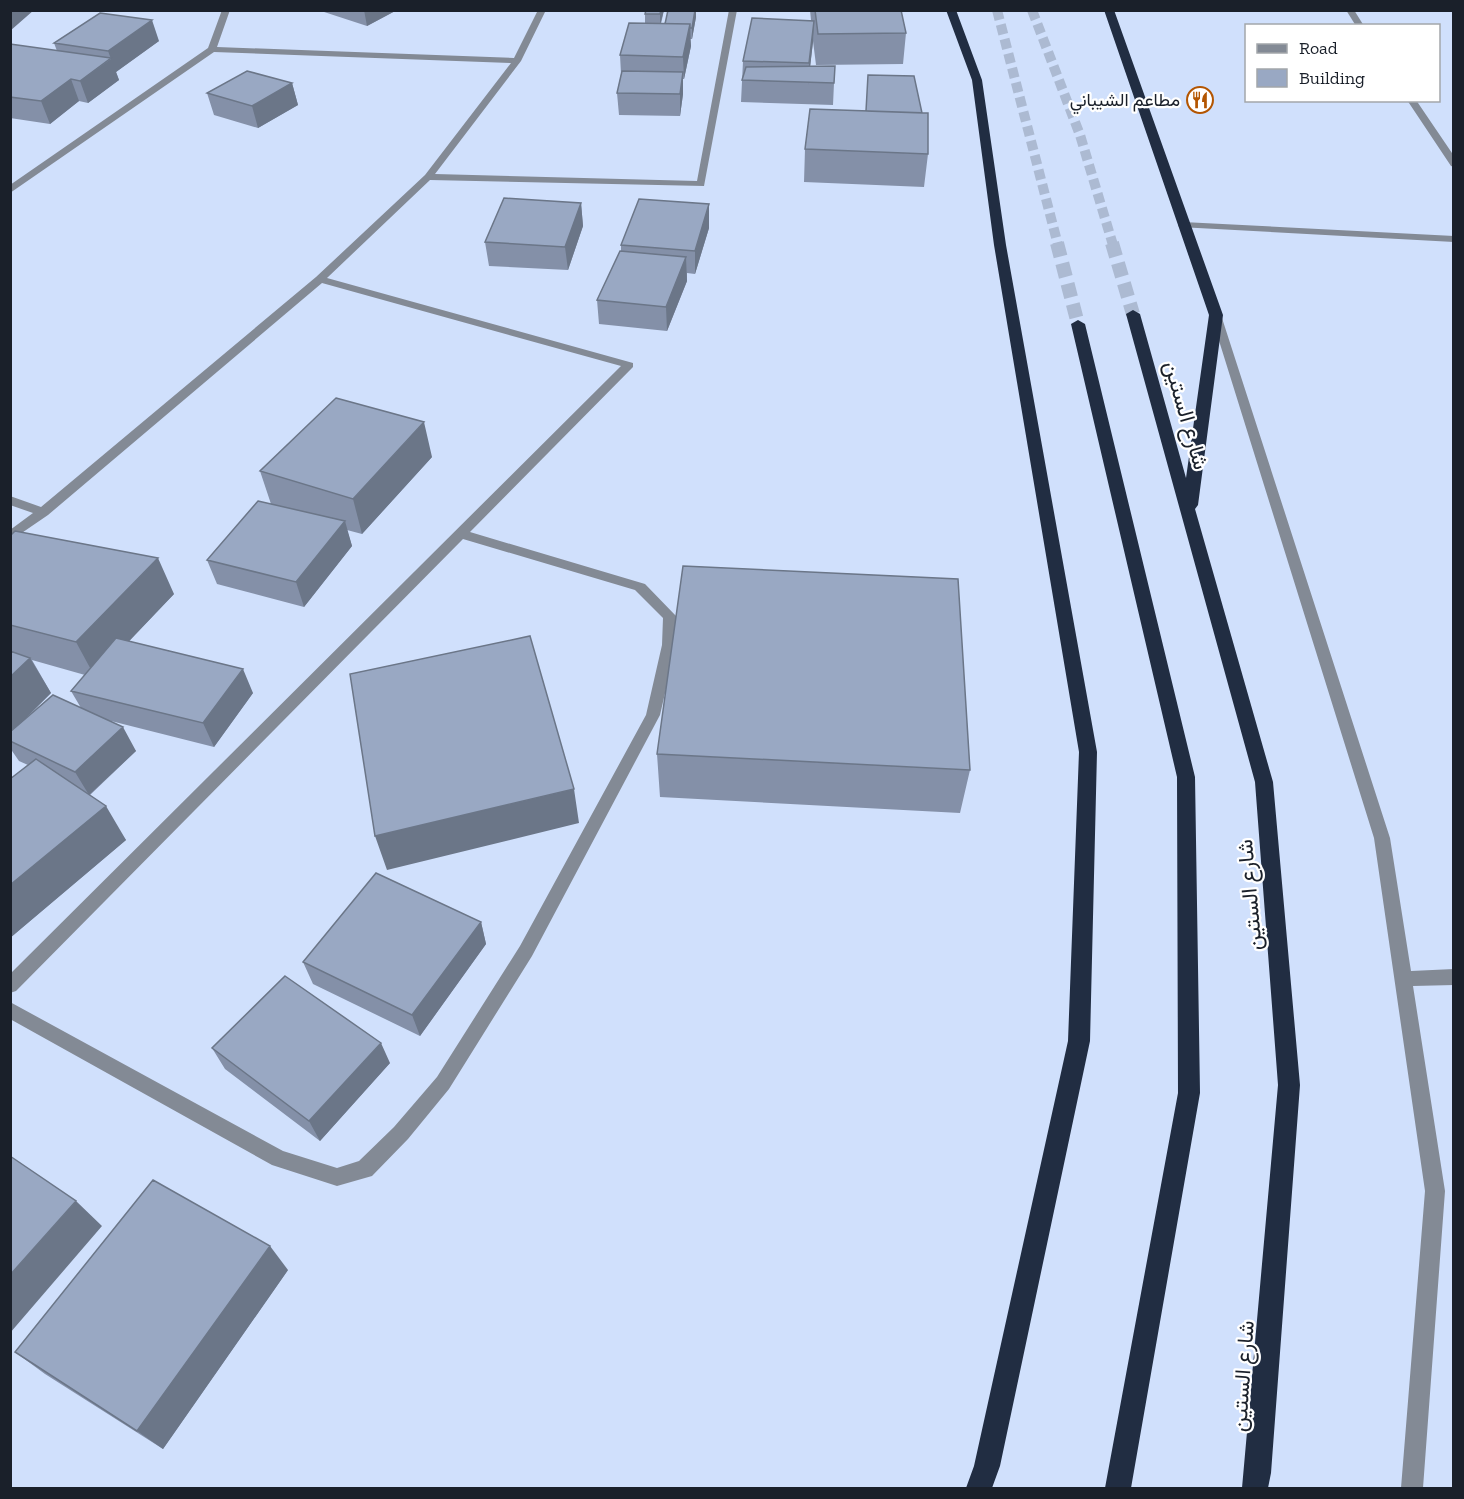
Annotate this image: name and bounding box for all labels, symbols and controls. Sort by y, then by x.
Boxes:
legend [1245,24,1440,102]
text: Road [1299,37,1338,59]
text: Building [1299,67,1365,89]
restaurant icon: مطاعم الشيباني [1185,85,1215,115]
place label: مطاعم الشيباني [1070,89,1180,115]
street label: شارع الستين [1157,358,1215,473]
street label: شارع الستين [1231,838,1269,952]
street label: شارع الستين [1225,1319,1261,1433]

